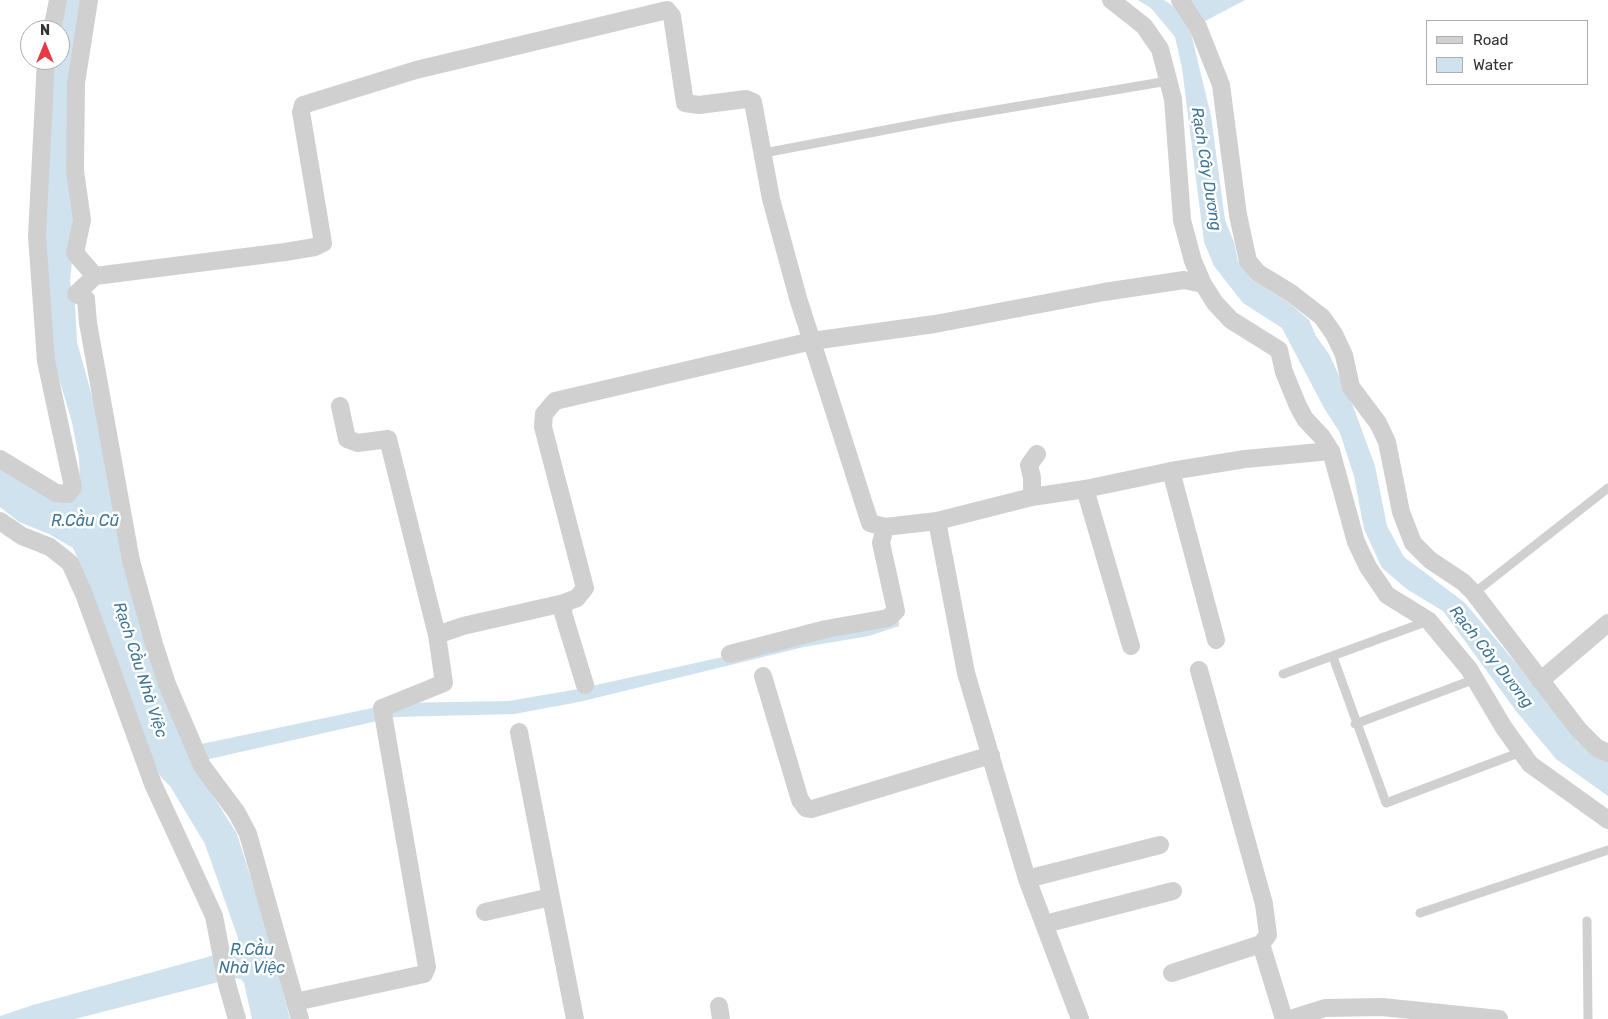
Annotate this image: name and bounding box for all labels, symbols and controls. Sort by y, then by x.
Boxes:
north arrow [20,20,70,70]
legend [1426,20,1588,85]
text: N [40,22,50,39]
text: Road [1473,31,1509,49]
text: Water [1473,56,1513,74]
water label: Rạch Cây Dương [1187,106,1225,232]
water label: R.Cầu Cũ [51,511,119,531]
water label: Rạch Cầu Nhà Việc [109,600,171,740]
water label: Rạch Cây Dương [1445,602,1537,712]
water label: R.Cầu Nhà Việc [219,940,285,978]

